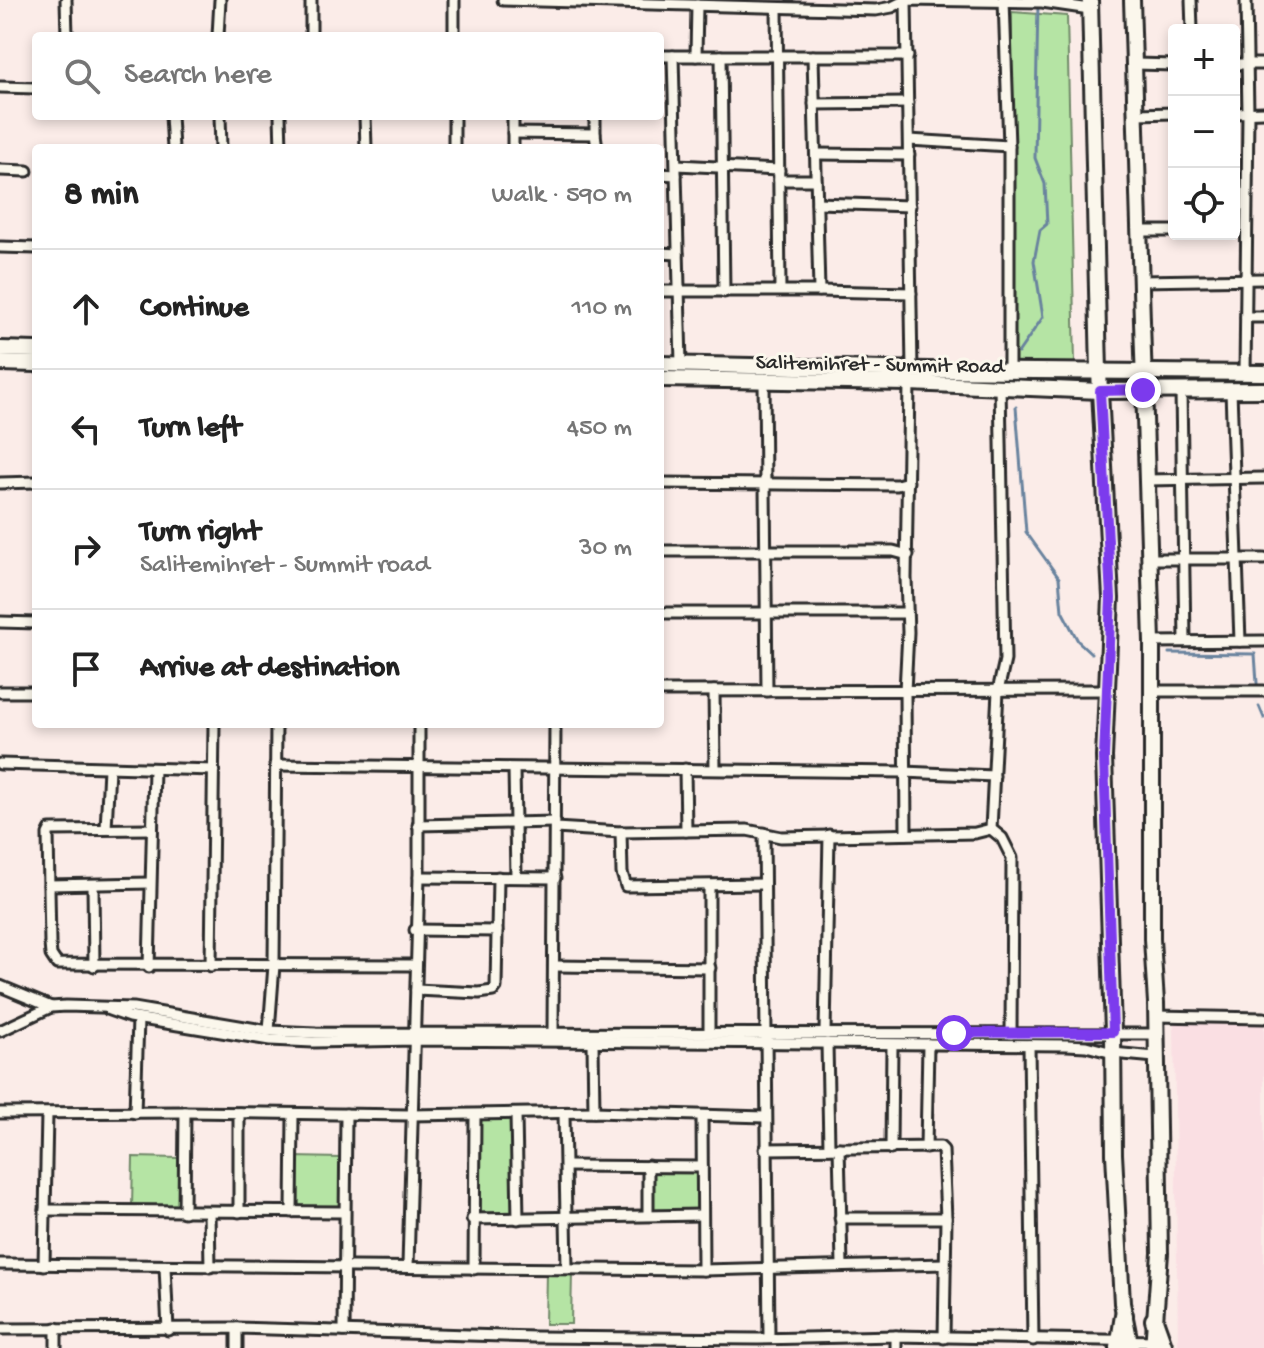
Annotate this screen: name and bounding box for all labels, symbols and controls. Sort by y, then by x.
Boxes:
map controls [1168,24,1240,240]
button: + [1168,24,1240,96]
search box [32,32,664,120]
icon: search [60,54,104,98]
text: Search here [124,59,272,94]
button: − [1168,96,1240,168]
button: locate [1168,168,1240,240]
text: 8 min [64,176,138,216]
text: Walk · 590 m [492,181,632,212]
icon: ahead [64,287,108,331]
text: Continue [140,292,249,327]
text: 110 m [572,294,632,325]
street label: Salitemihret - Summit Road [755,351,1007,381]
route end [1125,372,1161,408]
icon: left [64,407,108,451]
text: Turn left [140,412,241,447]
text: 450 m [567,414,632,445]
text: Turn right [140,516,260,551]
icon: right [64,527,108,571]
text: 30 m [579,534,632,565]
text: Salitemihret - Summit road [140,551,430,582]
icon: arrive [64,647,108,691]
text: Arrive at destination [140,652,400,687]
route start [936,1015,972,1051]

